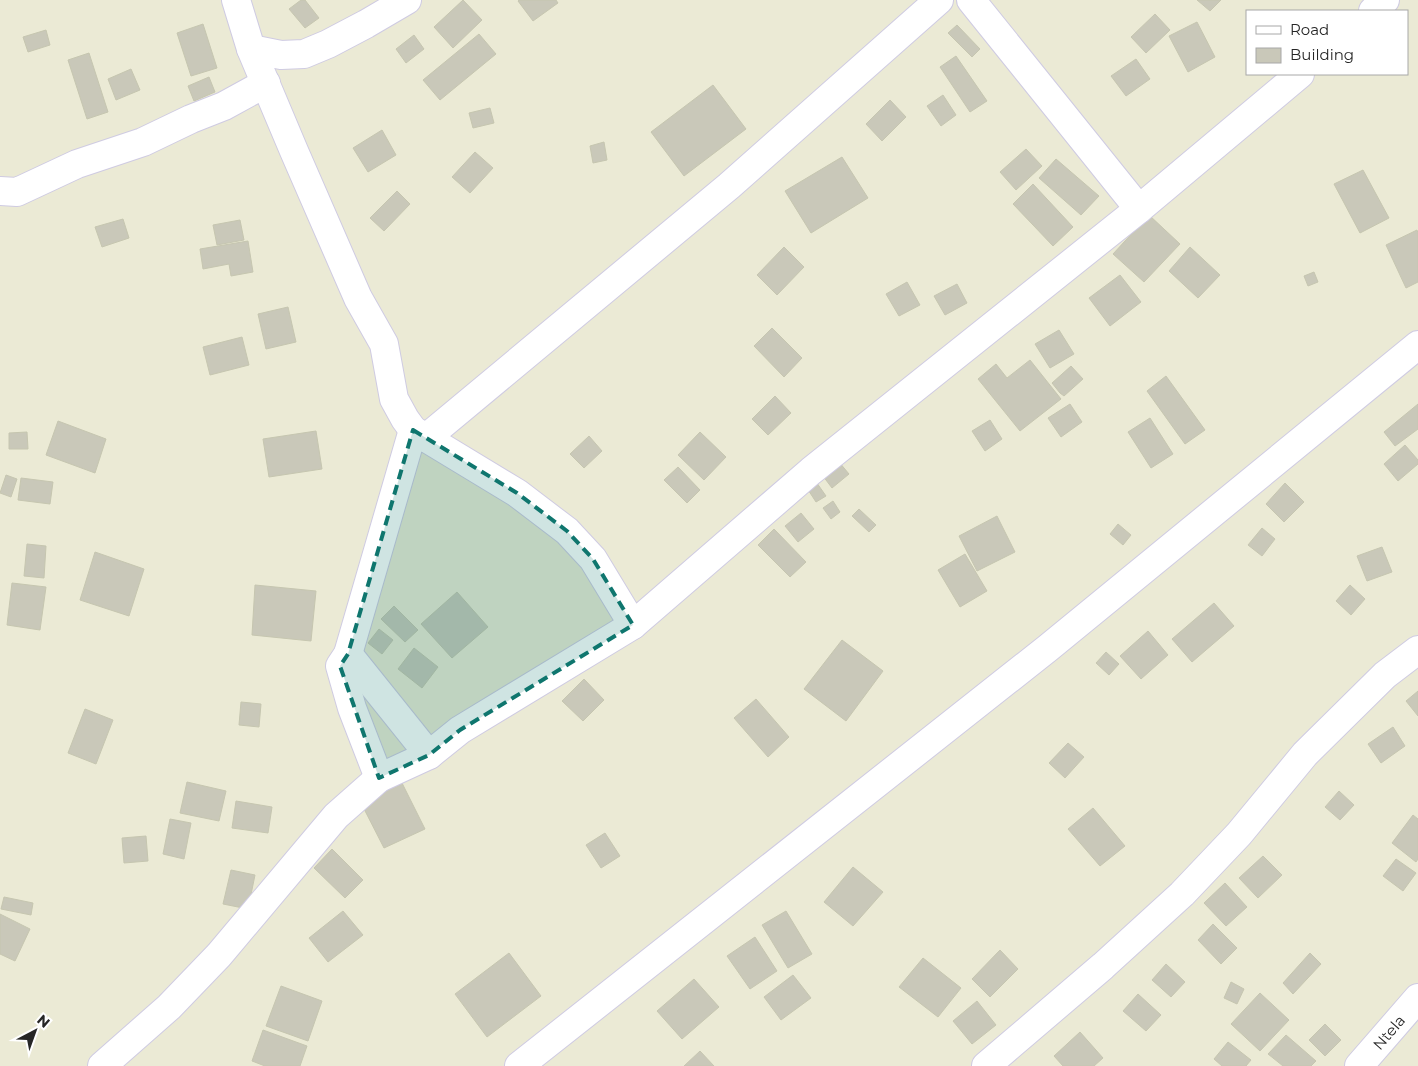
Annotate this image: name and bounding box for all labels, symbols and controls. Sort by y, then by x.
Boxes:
legend [1246,10,1408,75]
text: Road [1290,20,1329,39]
text: Building [1290,45,1354,64]
north arrow [10,1006,60,1056]
text: N [33,1011,54,1032]
street label: Ntela [1368,1011,1409,1053]

